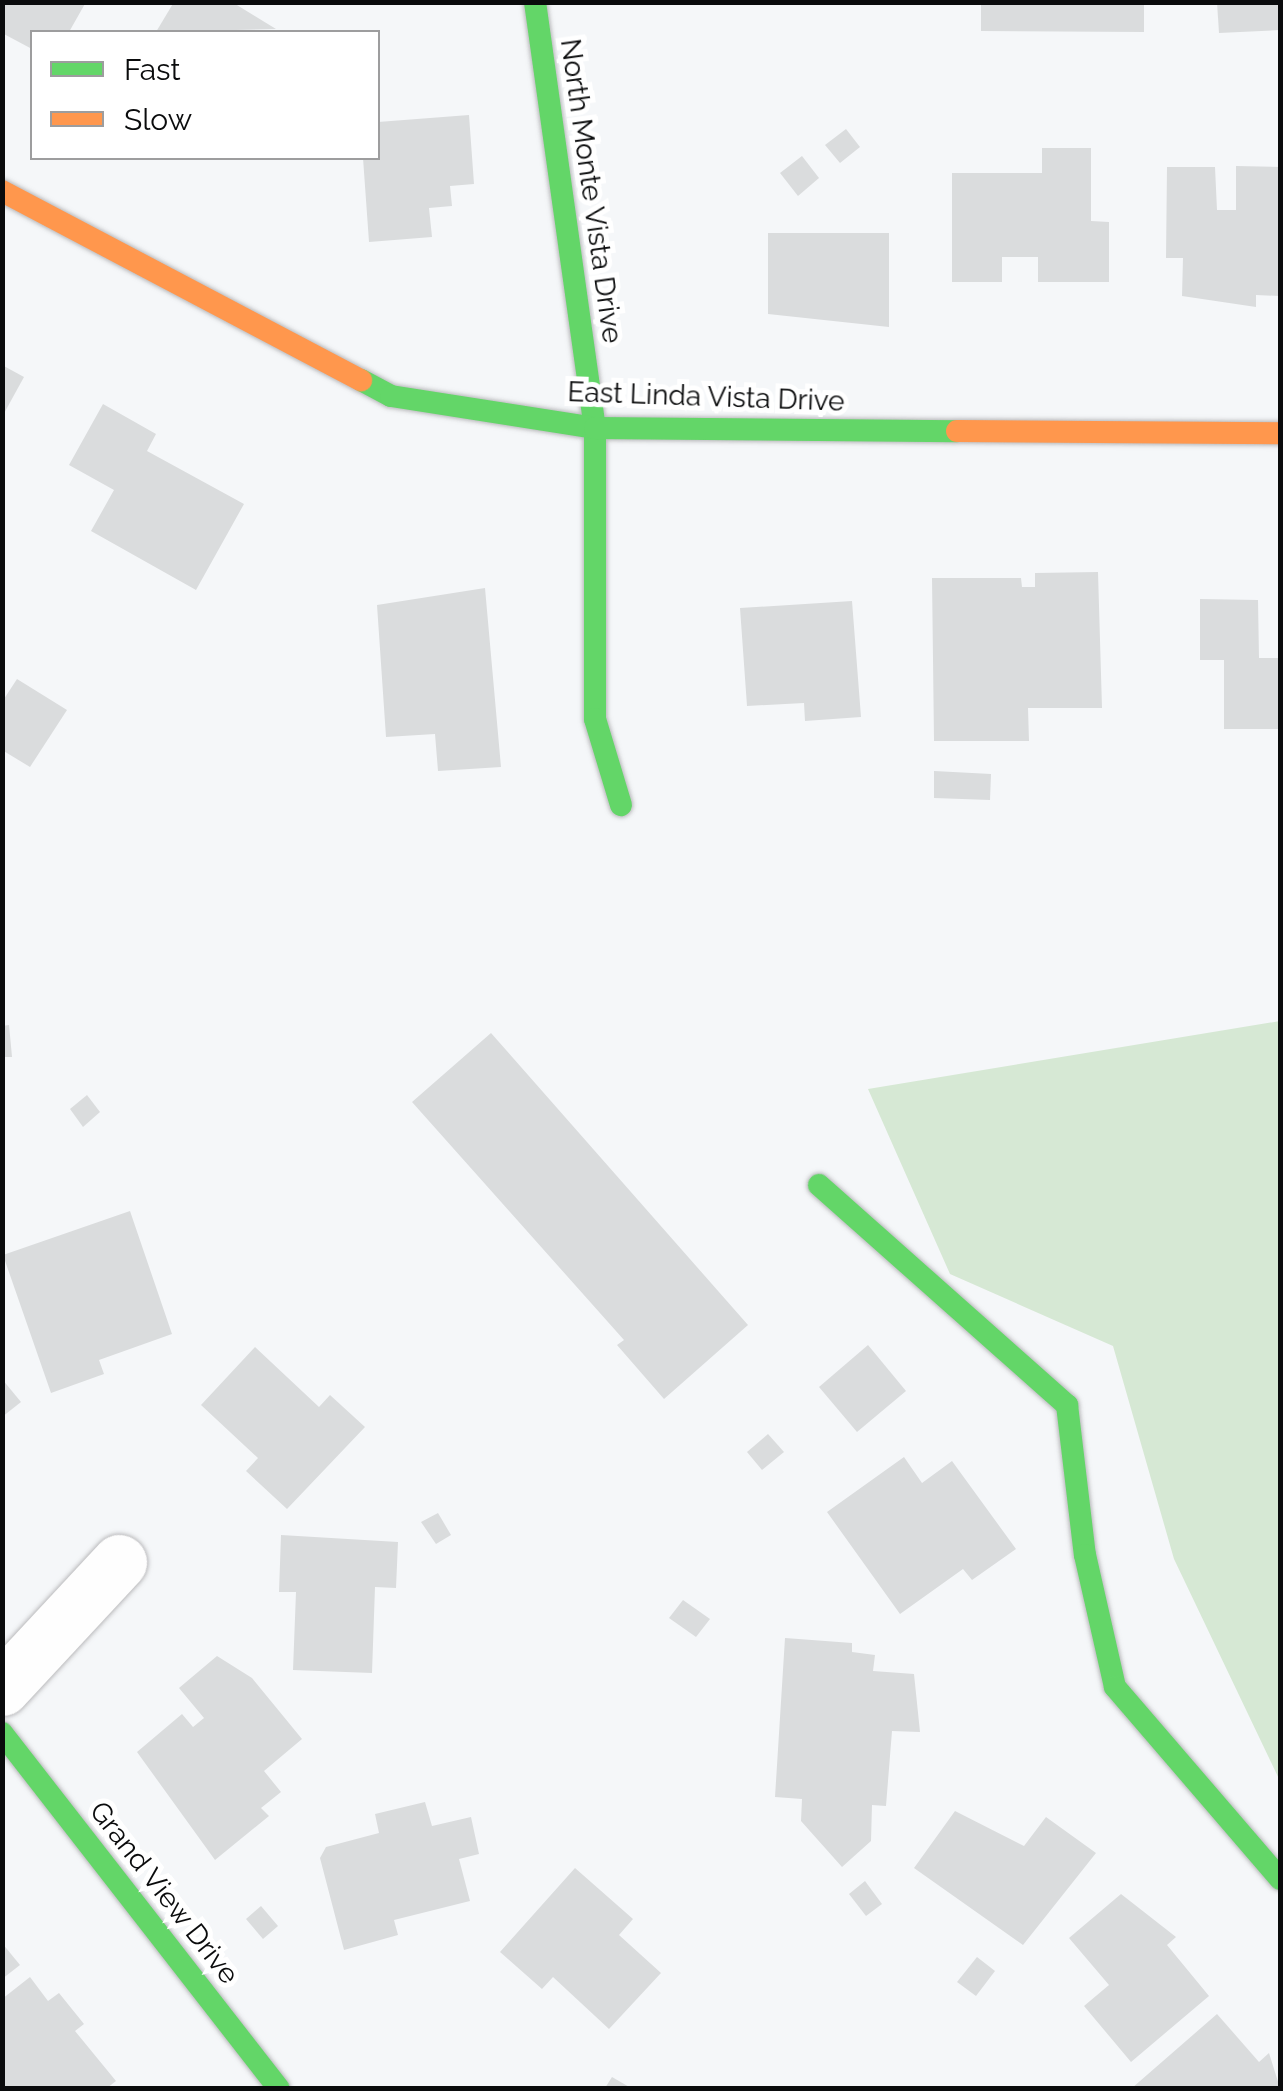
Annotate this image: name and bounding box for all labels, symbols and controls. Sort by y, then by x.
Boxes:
legend [30,30,380,160]
street label: North Monte Vista Drive [553,36,629,346]
text: Fast [124,52,181,87]
text: Slow [124,102,192,137]
street label: East Linda Vista Drive [566,375,846,419]
street label: Grand View Drive [82,1794,246,1992]

